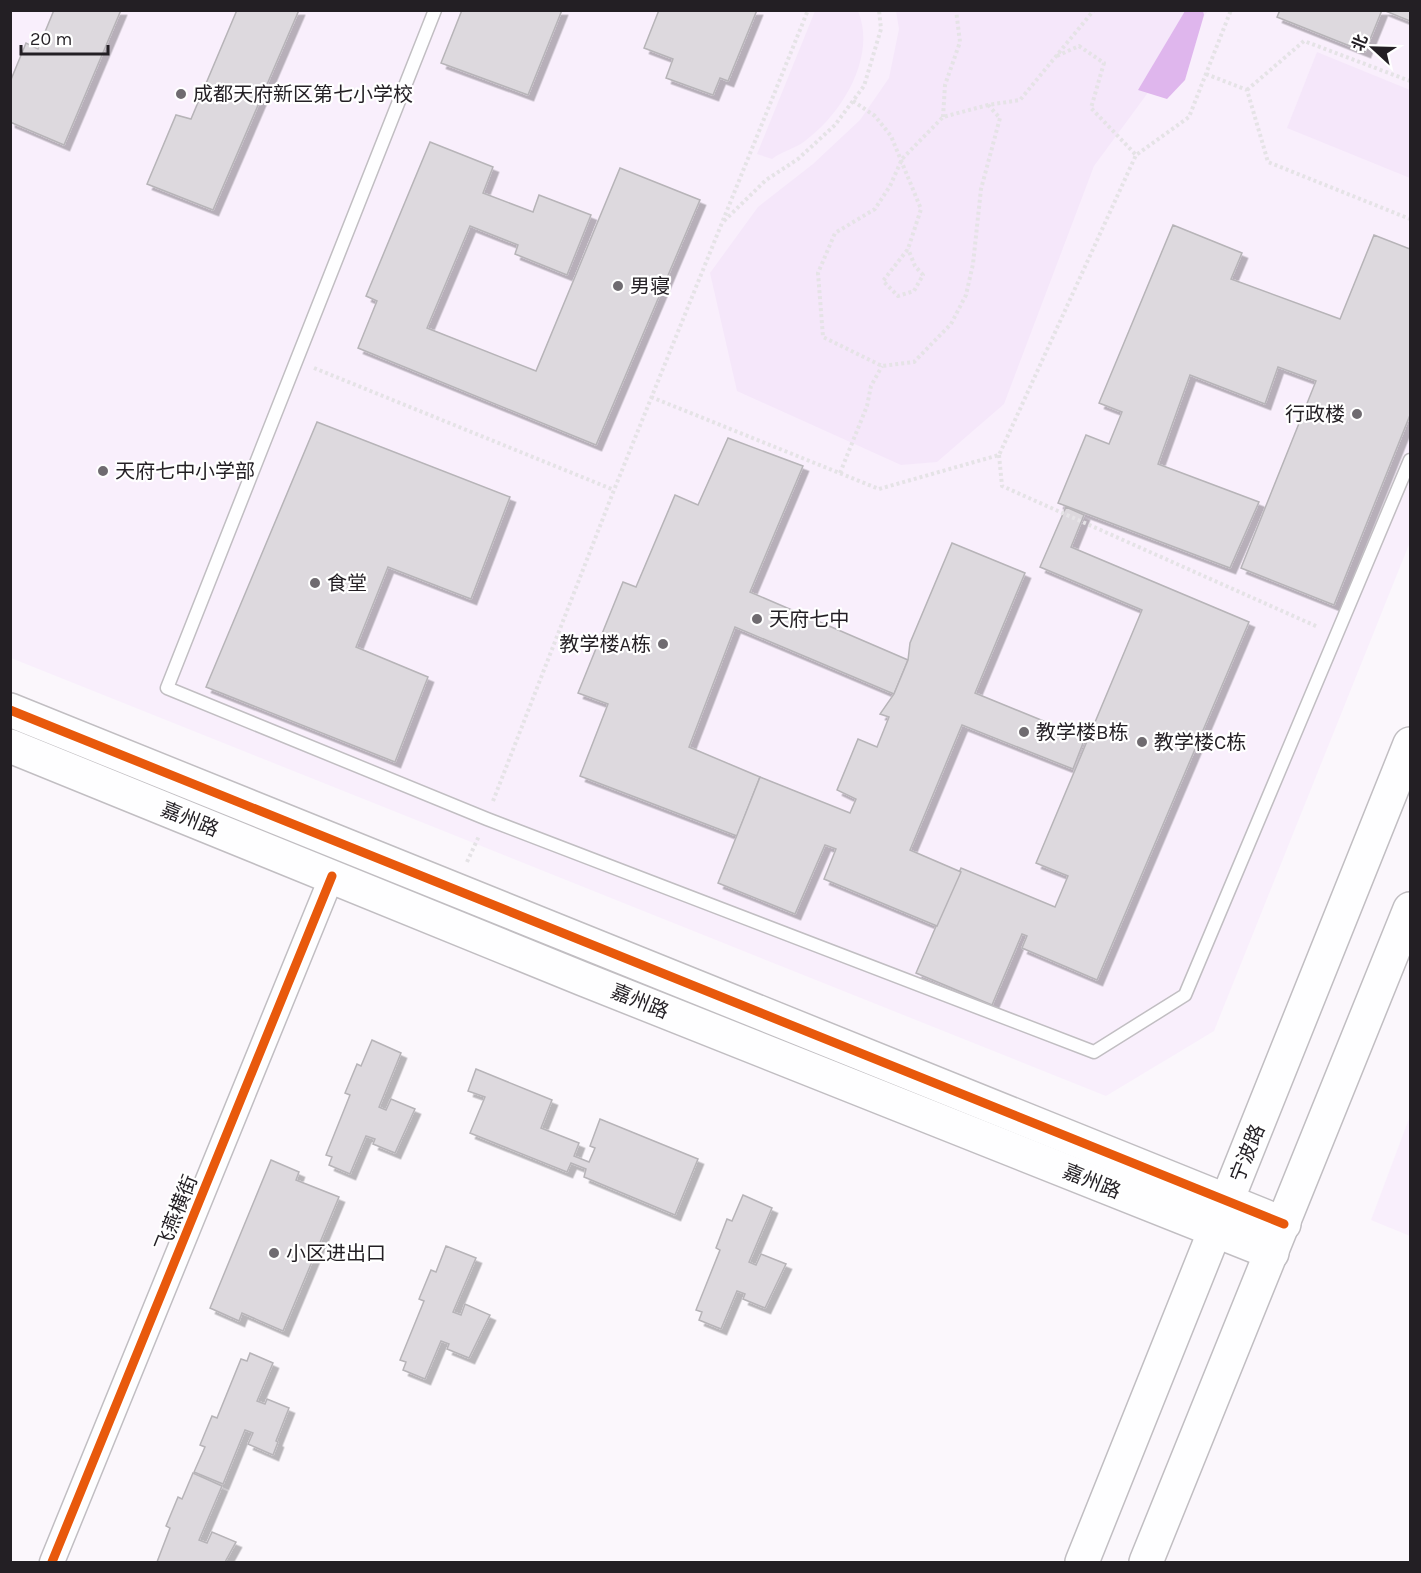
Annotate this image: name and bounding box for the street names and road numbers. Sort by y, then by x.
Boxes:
street label: 嘉州路 [158,798,222,841]
street label: 嘉州路 [608,980,672,1023]
street label: 宁波路 [1226,1121,1269,1185]
street label: 嘉州路 [1060,1160,1124,1203]
street label: 飞燕横街 [151,1172,202,1255]

